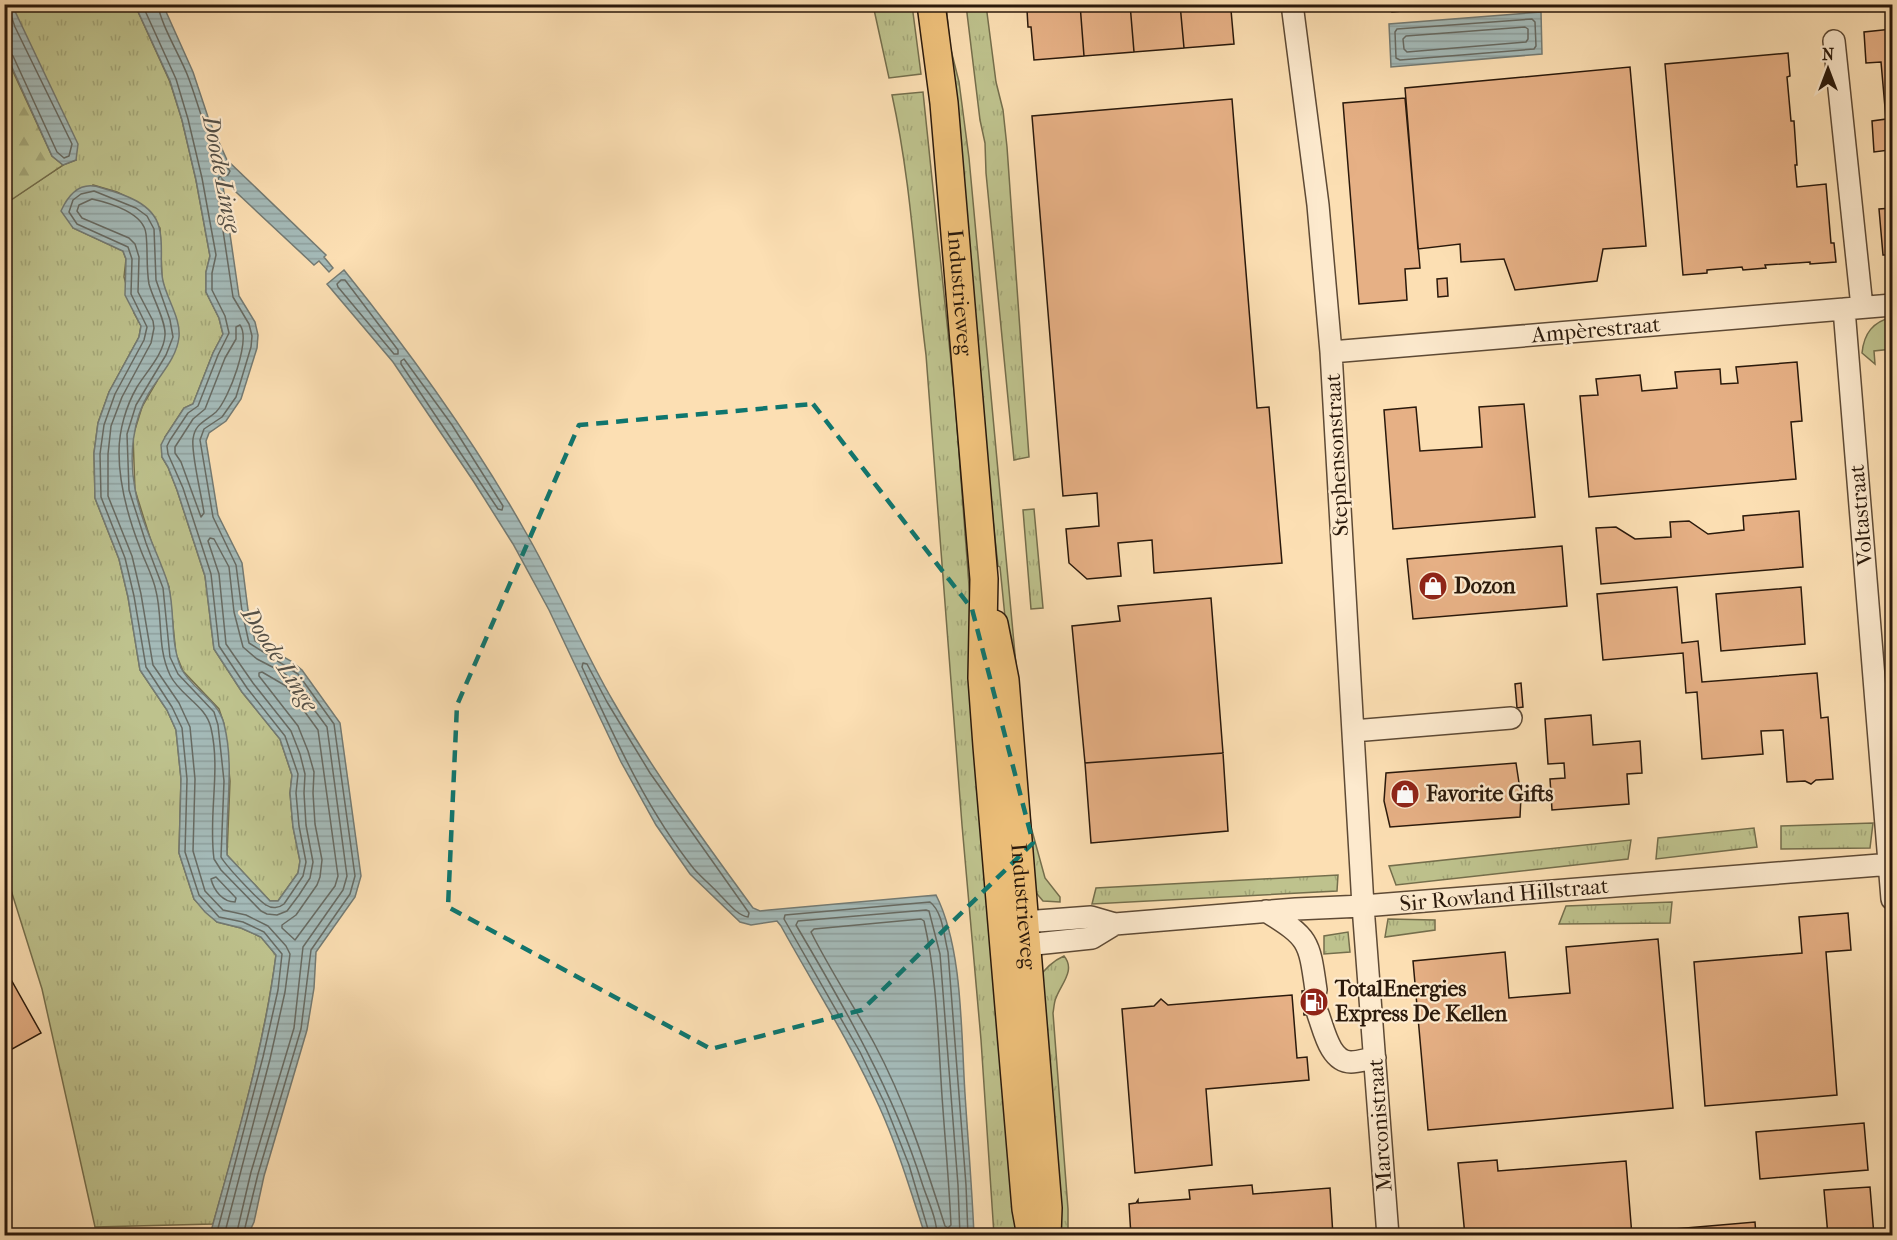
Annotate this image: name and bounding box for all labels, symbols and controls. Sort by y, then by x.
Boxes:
north arrow [1798,39,1858,99]
text: N [1822,45,1835,64]
water label: Doode Linge [197,111,247,236]
street label: Industrieweg [942,228,978,357]
street label: Ampèrestraat [1530,311,1662,349]
street label: Stephensonstraat [1320,373,1354,537]
street label: Voltastraat [1844,463,1878,568]
shop icon: Dozon [1417,570,1449,602]
place label: Dozon [1454,573,1516,599]
water label: Doode Linge [235,600,325,718]
shop icon: Favorite Gifts [1389,778,1421,810]
place label: Favorite Gifts [1425,781,1553,807]
street label: Industrieweg [1005,842,1042,971]
street label: Sir Rowland Hillstraat [1398,873,1610,917]
place label: TotalEnergies Express De Kellen [1334,976,1507,1027]
fuel station icon: TotalEnergies Express De Kellen [1298,986,1330,1018]
street label: Marconistraat [1362,1058,1398,1192]

